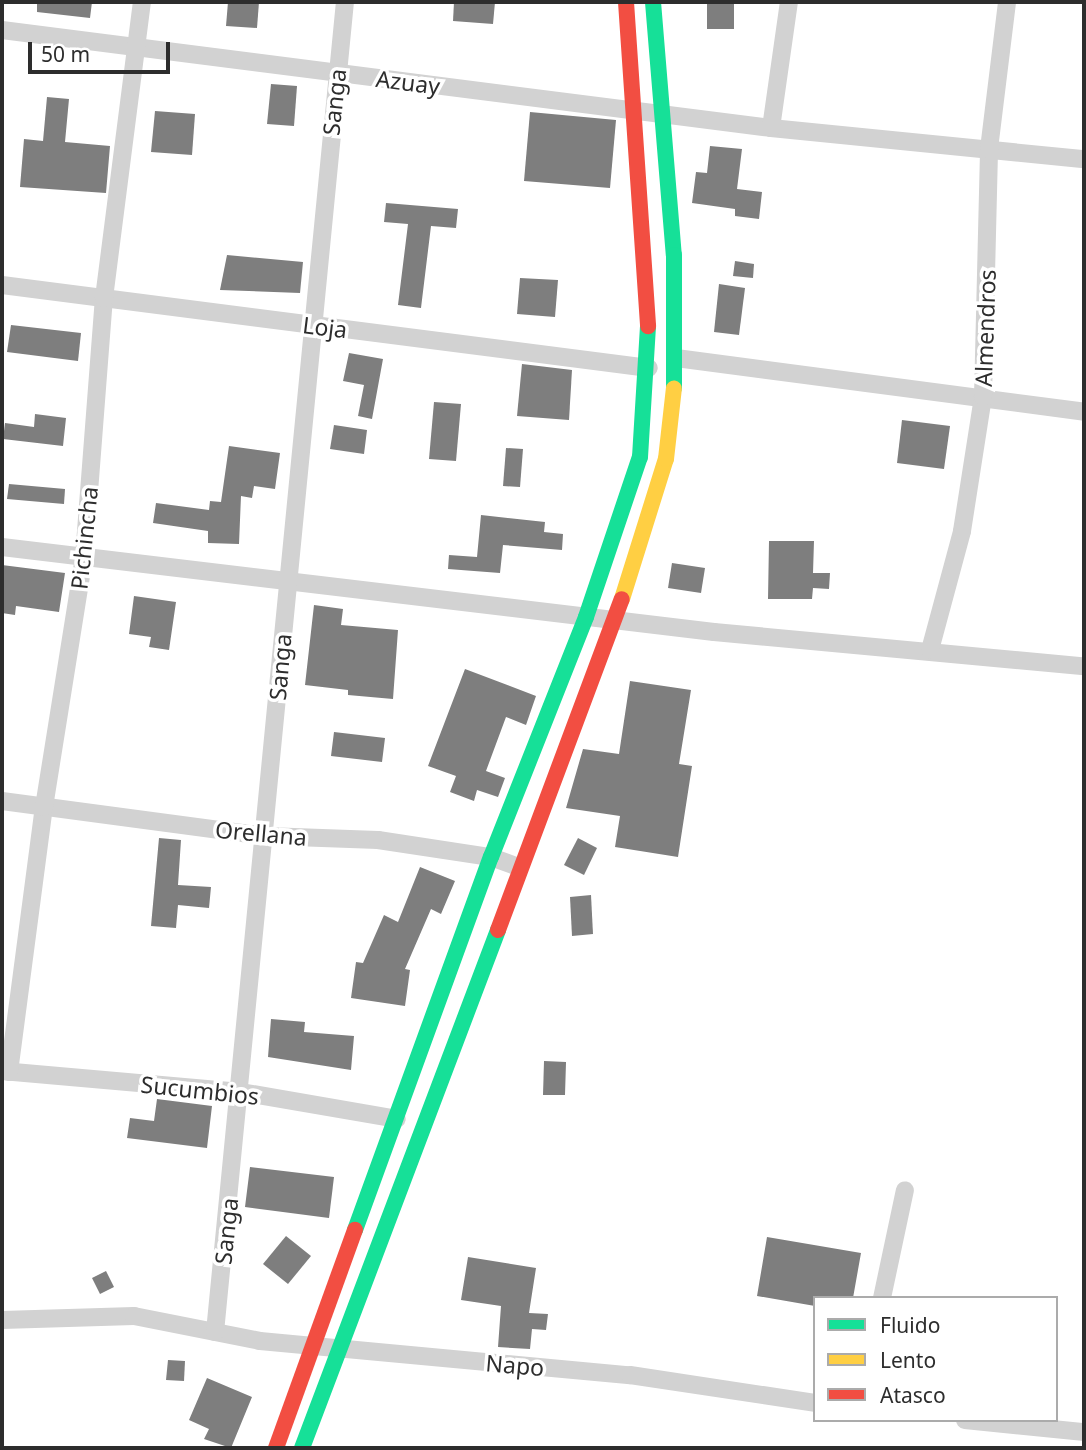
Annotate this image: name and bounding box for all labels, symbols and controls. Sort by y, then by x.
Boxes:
scale bar [32,28,173,72]
text: 50 m [41,40,90,68]
street label: Azuay [374,64,442,100]
street label: Sanga [317,67,351,137]
street label: Almendros [969,269,1001,387]
street label: Loja [301,311,349,343]
street label: Pichincha [65,485,103,591]
street label: Sanga [263,633,297,701]
street label: Orellana [214,815,308,851]
street label: Sucumbios [140,1070,260,1110]
street label: Sanga [209,1196,243,1266]
legend [813,1296,1058,1422]
text: Fluido [880,1311,940,1339]
text: Lento [880,1346,936,1374]
street label: Napo [485,1349,545,1381]
text: Atasco [880,1381,946,1409]

